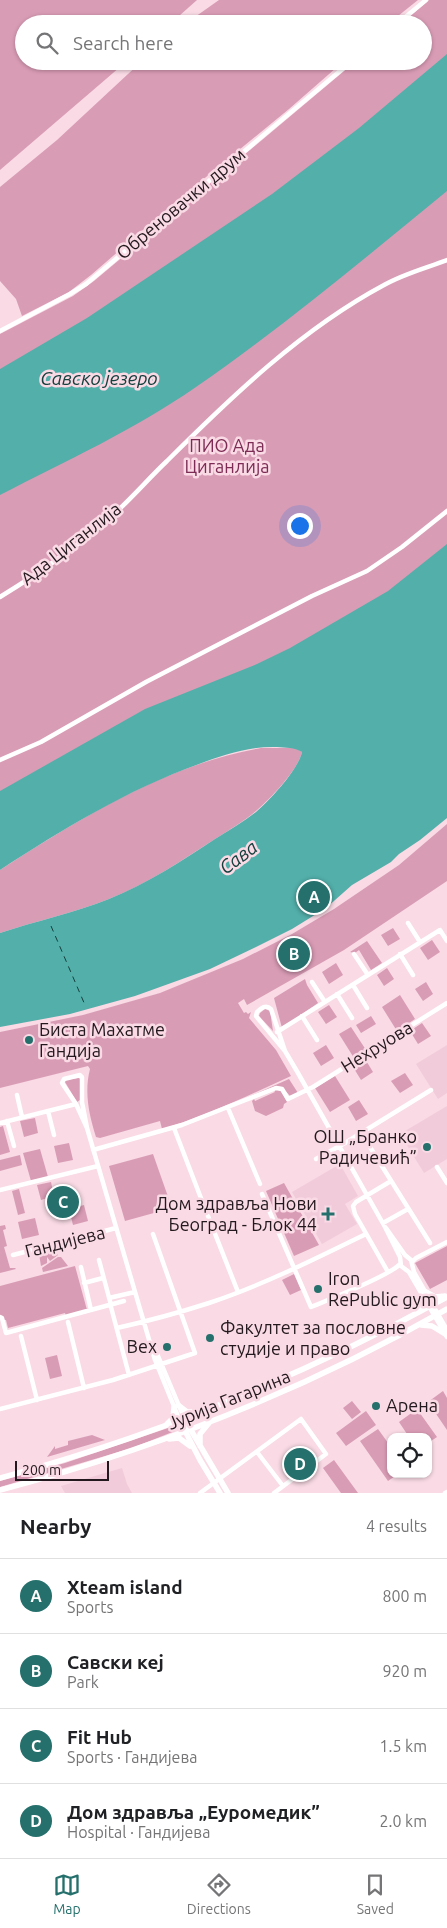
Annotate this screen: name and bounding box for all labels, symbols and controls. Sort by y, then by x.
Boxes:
search box [15,15,432,70]
icon: search [33,29,61,57]
text: Search here [73,32,173,54]
street label: Обреновачки друм [112,144,249,263]
water label: Савско језеро [40,367,158,389]
park label: ПИО Ада Циганлија [184,435,270,476]
street label: Ада Циганлија [16,498,124,588]
your location [287,513,313,539]
water label: Сава [215,836,261,878]
pin: A [298,878,330,916]
pin: B [278,935,310,973]
street label: Нехруова [337,1016,416,1076]
place label: Биста Махатме Гандија [39,1019,165,1060]
marker: Биста Махатме Гандија [23,1034,35,1046]
place label: ОШ „Бранко Радичевић” [313,1126,417,1167]
marker: ОШ „Бранко Радичевић” [421,1141,433,1153]
pin: C [47,1183,79,1221]
place label: Дом здравља Нови Београд - Блок 44 [155,1193,317,1234]
marker: Дом здравља Нови Београд - Блок 44 [321,1207,335,1221]
street label: Гандијева [23,1221,107,1261]
place label: Iron RePublic gym [328,1268,437,1309]
marker: Iron RePublic gym [312,1283,324,1295]
place label: Факултет за пословне студије и право [220,1317,406,1358]
marker: Факултет за пословне студије и право [204,1332,216,1344]
place label: Bex [127,1336,157,1356]
marker: Bex [161,1341,173,1353]
street label: Јурија Гагарина [164,1365,293,1433]
place label: Арена [386,1395,438,1415]
marker: Арена [370,1400,382,1412]
map controls [387,1433,432,1478]
button: locate [387,1433,432,1478]
pin: D [284,1445,316,1483]
scale bar [15,1458,109,1481]
text: 200 m [22,1462,61,1478]
text: Nearby [20,1514,91,1538]
text: 4 results [366,1517,427,1535]
text: Xteam island [67,1576,183,1598]
text: A [30,1587,42,1605]
text: 800 m [382,1587,427,1605]
text: Sports [67,1598,113,1616]
text: Савски кеј [67,1651,164,1673]
text: B [31,1662,41,1680]
text: 920 m [382,1662,427,1680]
text: Park [67,1673,99,1691]
text: Fit Hub [67,1726,132,1748]
text: C [31,1737,41,1755]
text: 1.5 km [379,1737,427,1755]
text: Sports · Гандијева [67,1748,197,1766]
text: Дом здравља „Еуромедик” [67,1801,320,1823]
text: D [30,1812,42,1830]
text: 2.0 km [379,1812,427,1830]
text: Hospital · Гандијева [67,1823,210,1841]
tab: Map [53,1871,81,1917]
tab: Directions [187,1871,251,1917]
tab: Saved [357,1871,394,1917]

